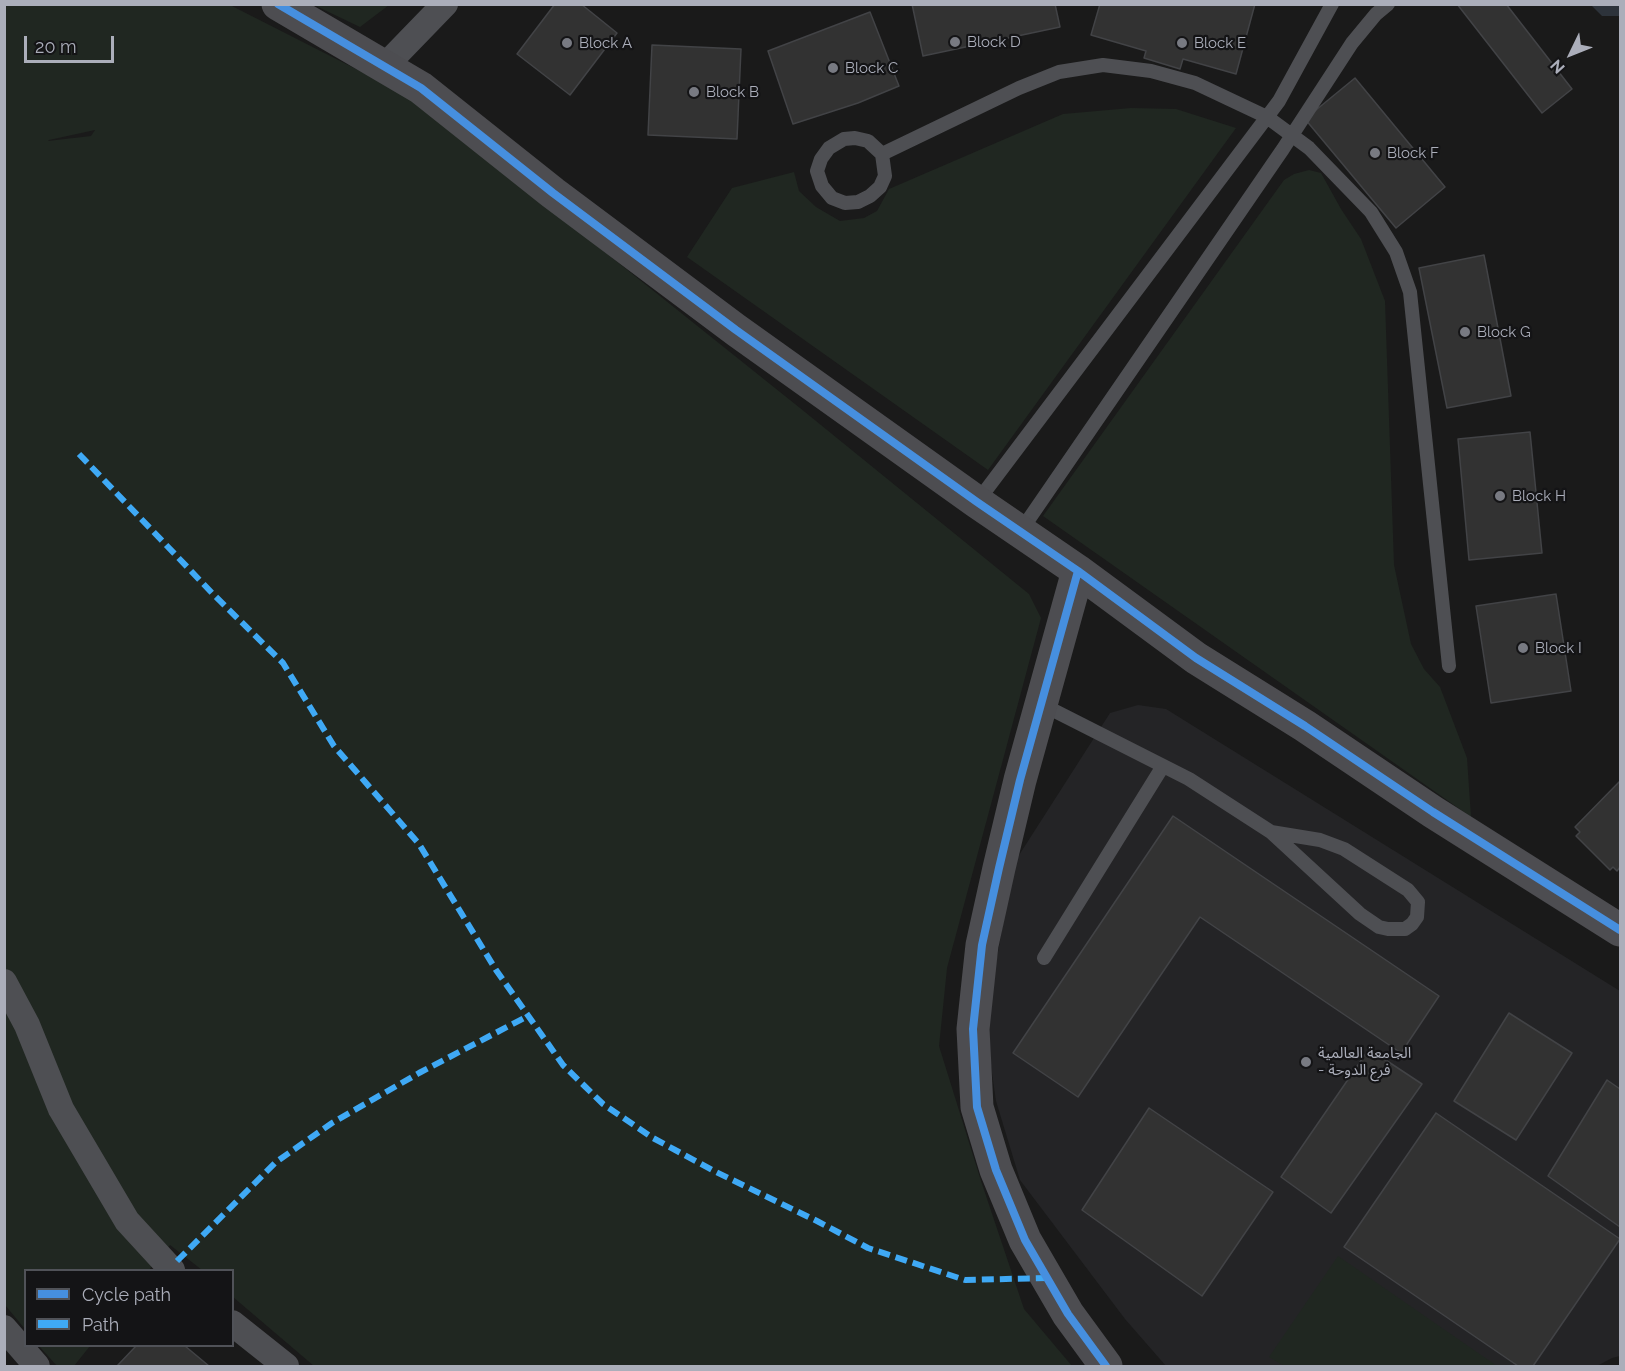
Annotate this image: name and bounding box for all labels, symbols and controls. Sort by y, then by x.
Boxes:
scale bar [27,24,117,62]
north arrow [1541,24,1601,84]
place label: Block D [967,33,1021,51]
place label: Block A [579,34,632,52]
place label: Block E [1194,34,1246,52]
marker: Block D [948,35,962,49]
text: 20 m [35,36,77,57]
marker: Block A [560,36,574,50]
marker: Block E [1175,36,1189,50]
text: N [1546,56,1569,78]
place label: Block C [845,59,898,77]
marker: Block C [826,61,840,75]
place label: Block B [706,83,759,101]
marker: Block B [687,85,701,99]
place label: Block F [1387,144,1439,162]
marker: Block F [1368,146,1382,160]
place label: Block G [1477,323,1531,341]
marker: Block G [1458,325,1472,339]
place label: Block H [1512,487,1566,505]
marker: Block H [1493,489,1507,503]
place label: Block I [1535,639,1582,657]
marker: Block I [1516,641,1530,655]
place label: الجامعة العالمية - فرع الدوحة [1318,1044,1411,1079]
marker: الجامعة العالمية - فرع الدوحة [1299,1055,1313,1069]
legend [24,1269,234,1347]
text: Cycle path [82,1284,171,1305]
text: Path [82,1314,119,1335]

